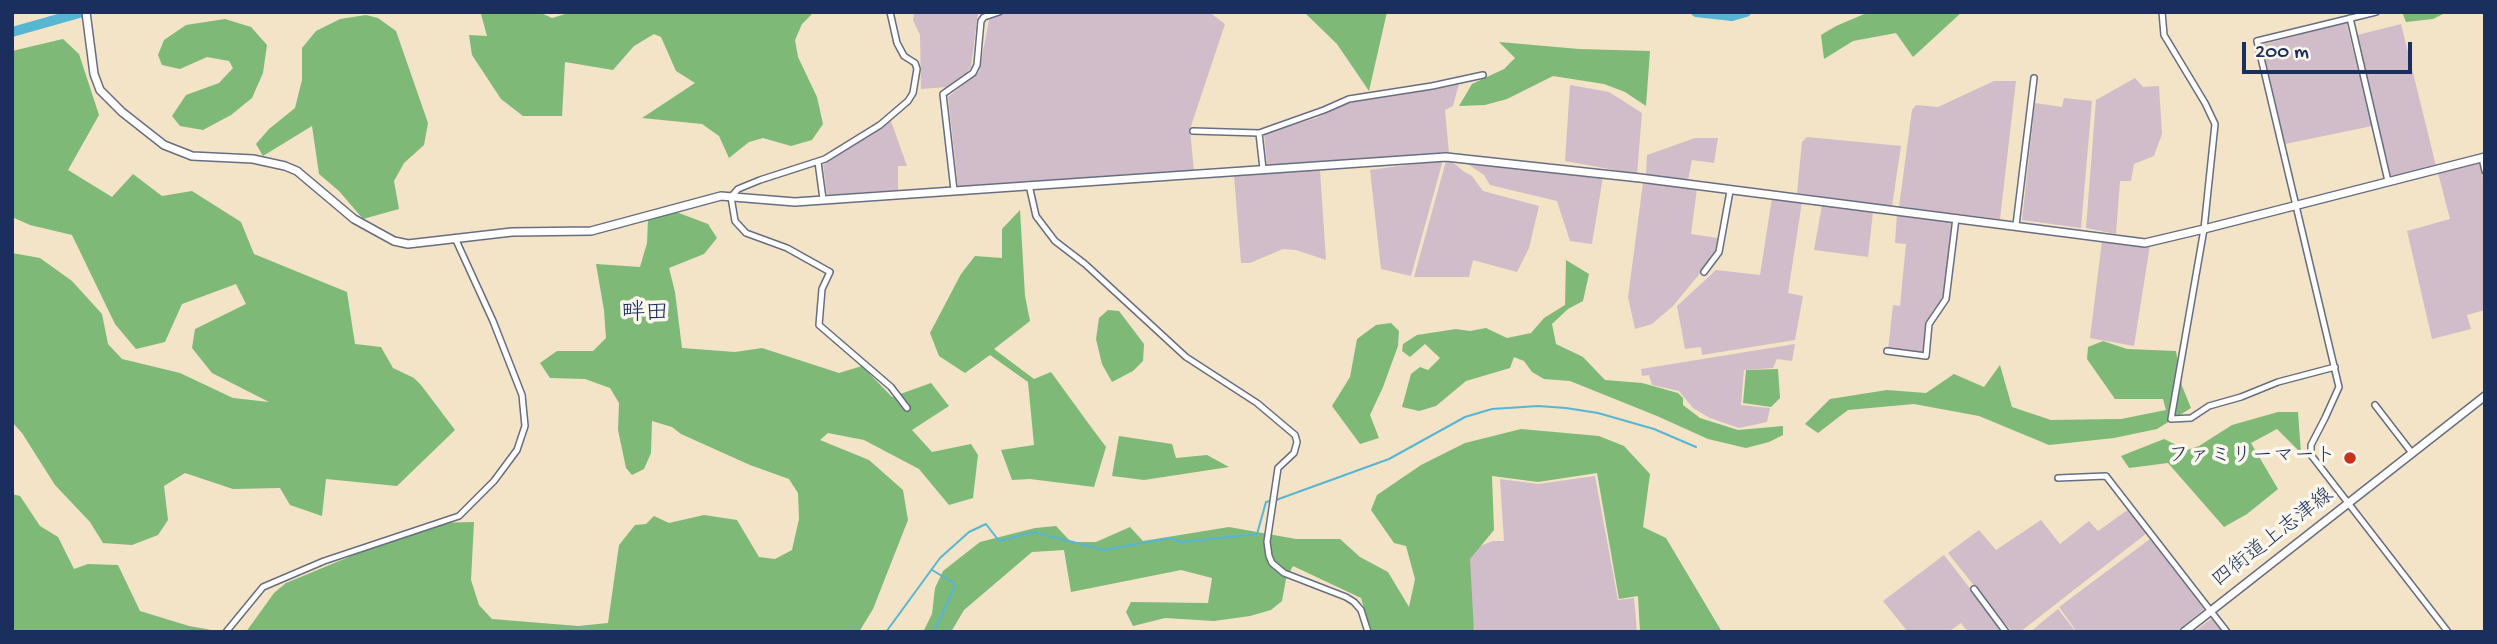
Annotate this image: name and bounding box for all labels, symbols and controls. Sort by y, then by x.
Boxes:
scale bar [2245,28,2415,72]
text: 200 m [2255,41,2309,66]
district label: 畔田 [621,301,669,329]
place label: ファミリーマート [2168,445,2336,471]
marker: ファミリーマート [2342,450,2358,466]
street label: 四街道上志津線 [2208,484,2340,594]

